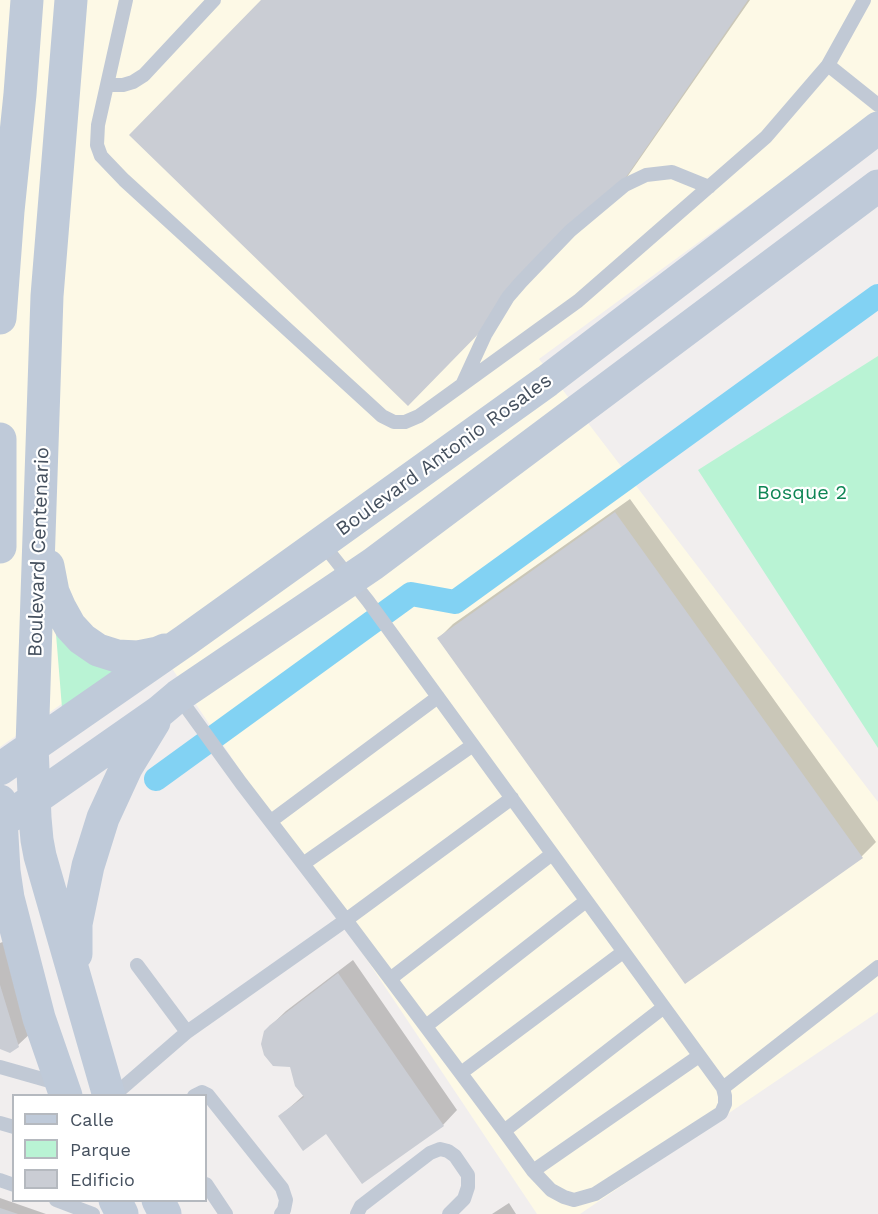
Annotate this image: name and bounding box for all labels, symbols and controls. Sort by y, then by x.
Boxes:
street label: Boulevard Antonio Rosales [331,369,557,541]
street label: Boulevard Centenario [23,447,55,657]
park label: Bosque 2 [757,481,847,505]
legend [12,1094,207,1202]
text: Calle [70,1109,114,1130]
text: Parque [70,1139,131,1160]
text: Edificio [70,1169,135,1190]

